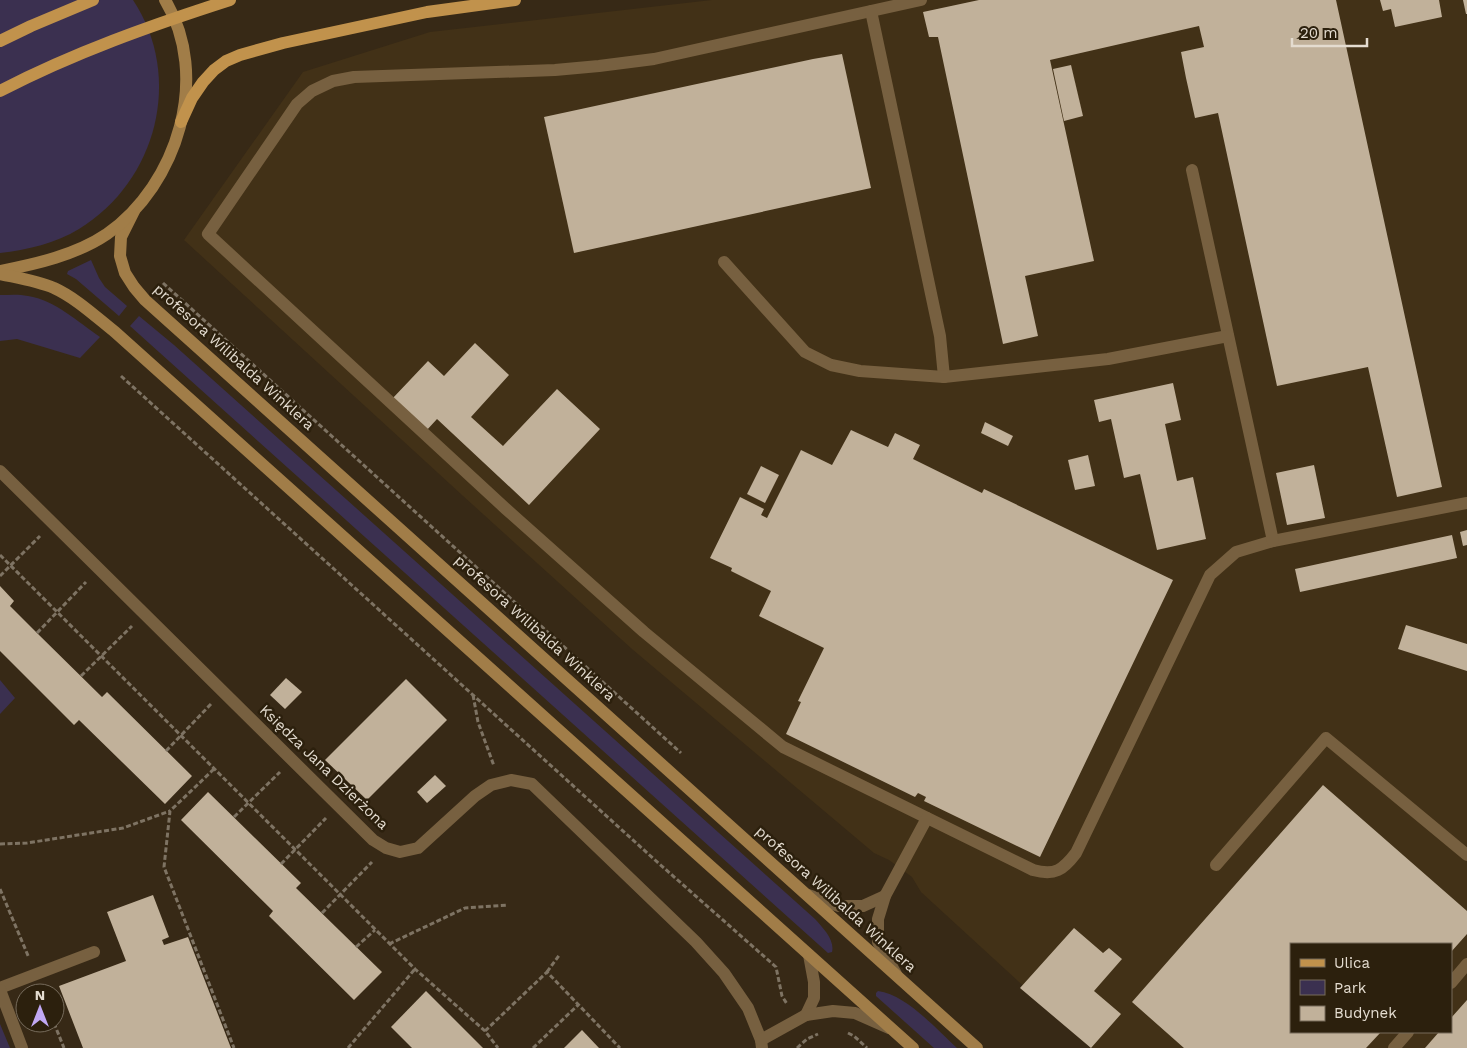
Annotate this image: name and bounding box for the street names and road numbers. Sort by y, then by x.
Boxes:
street label: profesora Wilibalda Winklera [150,280,318,434]
street label: profesora Wilibalda Winklera [451,551,619,705]
street label: Księdza Jana Dzierżona [256,701,392,834]
street label: profesora Wilibalda Winklera [752,822,920,976]

